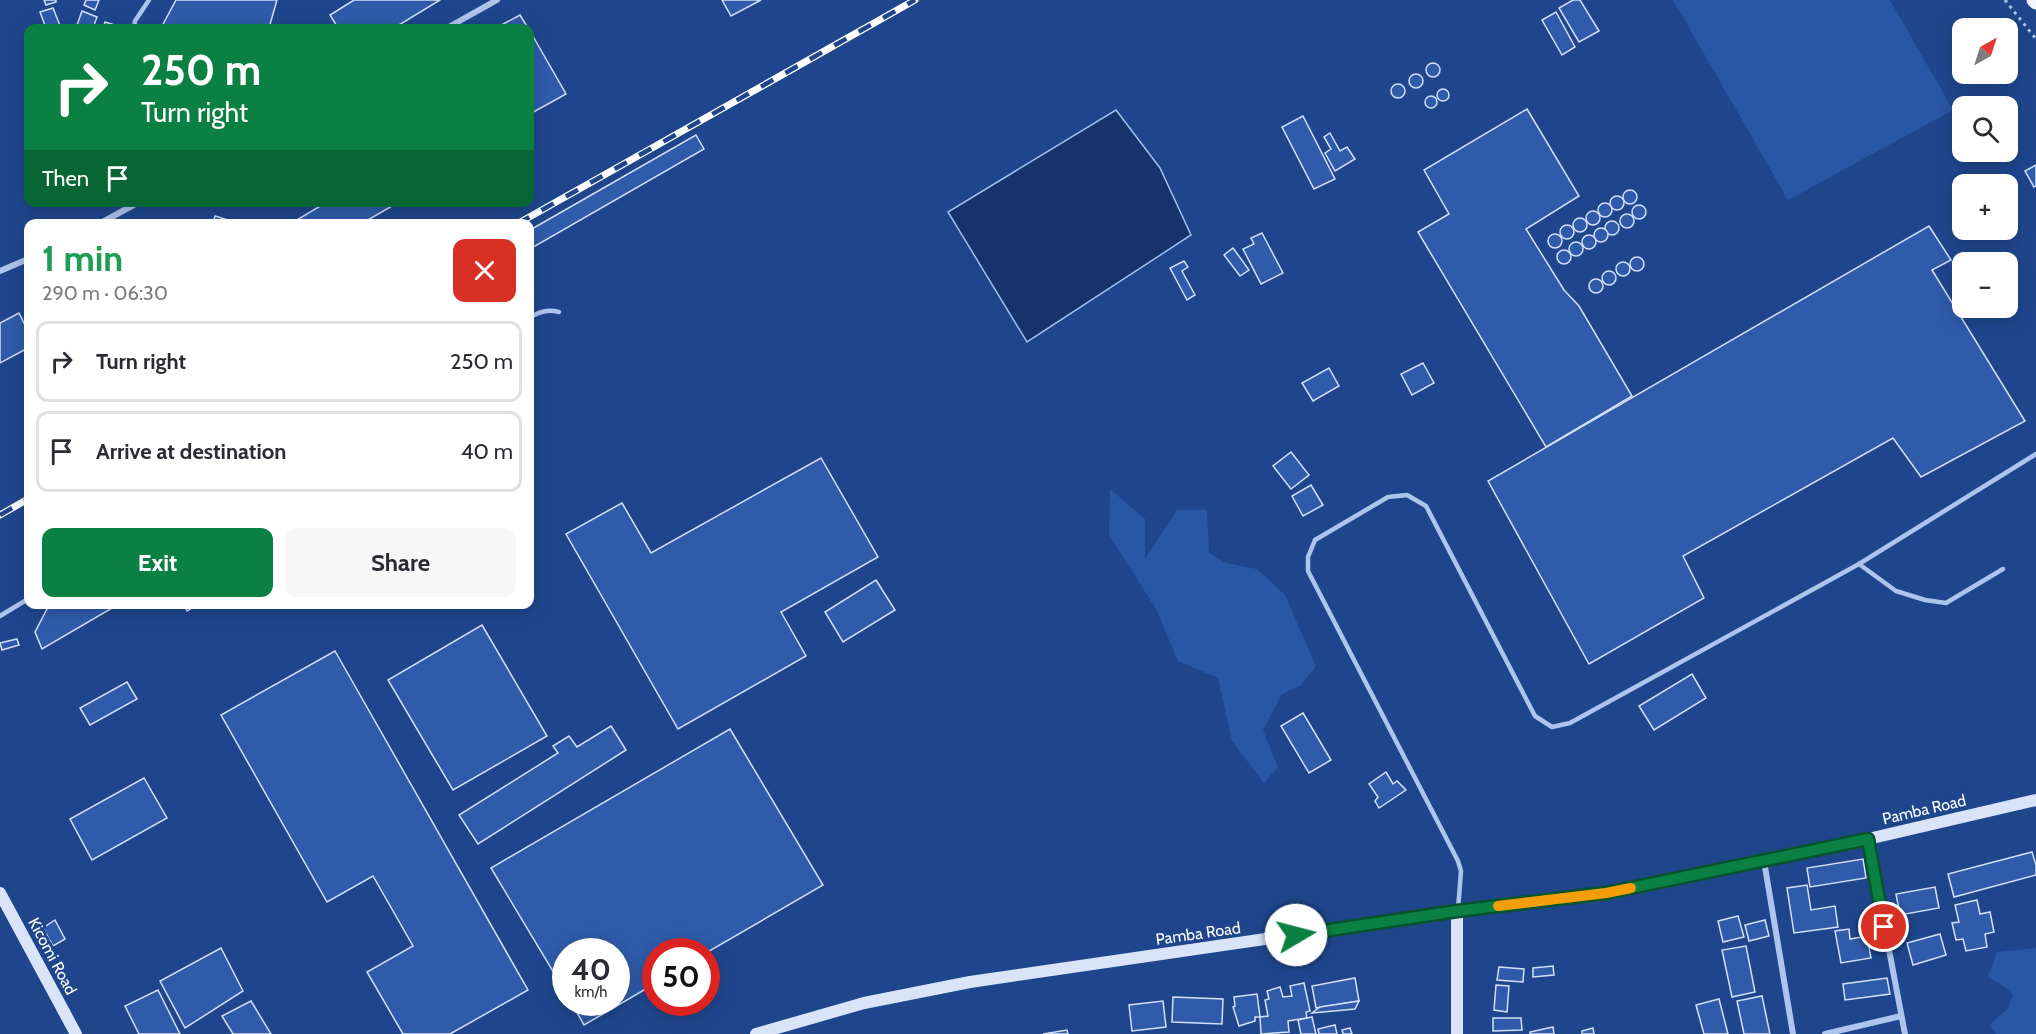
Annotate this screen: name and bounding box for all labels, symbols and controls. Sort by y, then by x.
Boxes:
north arrow [1952,18,2018,84]
map controls [1952,18,2018,318]
text: 250 m [141,44,261,96]
icon: right [42,48,120,126]
text: Turn right [141,96,248,129]
button: search [1952,96,2018,162]
icon: arrive [101,162,134,195]
text: Then [42,165,89,192]
button: + [1952,174,2018,240]
text: 1 min [42,236,123,280]
button: close [453,239,516,302]
button: − [1952,252,2018,318]
text: 290 m · 06:30 [42,281,168,305]
icon: right [45,345,78,378]
text: Turn right [96,348,186,375]
text: 250 m [450,348,513,375]
icon: arrive [45,435,78,468]
text: Arrive at destination [96,438,286,465]
text: 40 m [461,438,513,465]
button: Exit [42,528,273,597]
button: Share [285,528,516,597]
street label: Pamba Road [1880,791,1968,828]
pin [1858,901,1909,952]
position arrow [1264,903,1328,967]
icon: arrive [1867,910,1900,943]
street label: Kicomi Road [24,914,81,998]
street label: Pamba Road [1154,918,1242,949]
speed limit sign: 50 [642,938,720,1016]
text: 40 [571,951,611,988]
text: km/h [575,983,607,1001]

